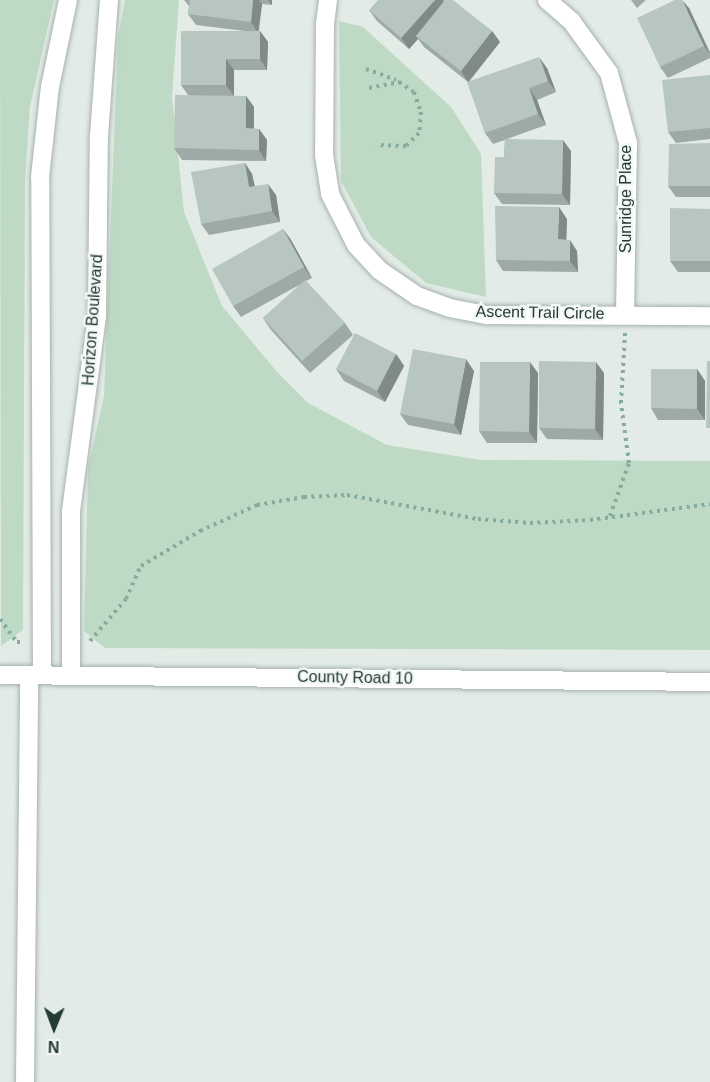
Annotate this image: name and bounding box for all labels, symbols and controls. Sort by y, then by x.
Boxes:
street label: Sunridge Place [616,145,636,253]
street label: Horizon Boulevard [79,254,107,386]
street label: Ascent Trail Circle [475,302,605,324]
street label: County Road 10 [297,667,413,689]
north arrow [24,998,84,1058]
text: N [48,1038,60,1055]

